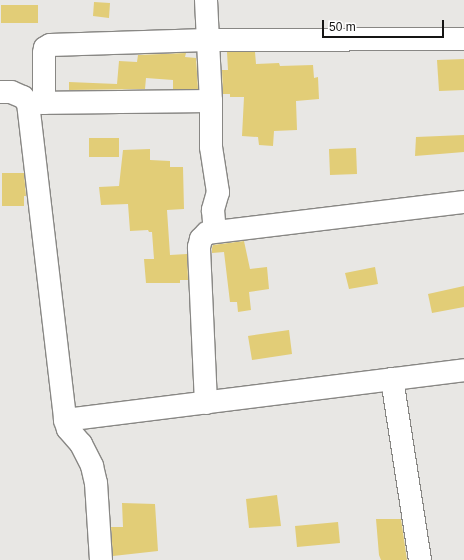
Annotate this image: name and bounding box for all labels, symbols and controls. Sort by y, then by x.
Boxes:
scale bar [324,12,446,38]
text: 50 m [329,20,356,34]

